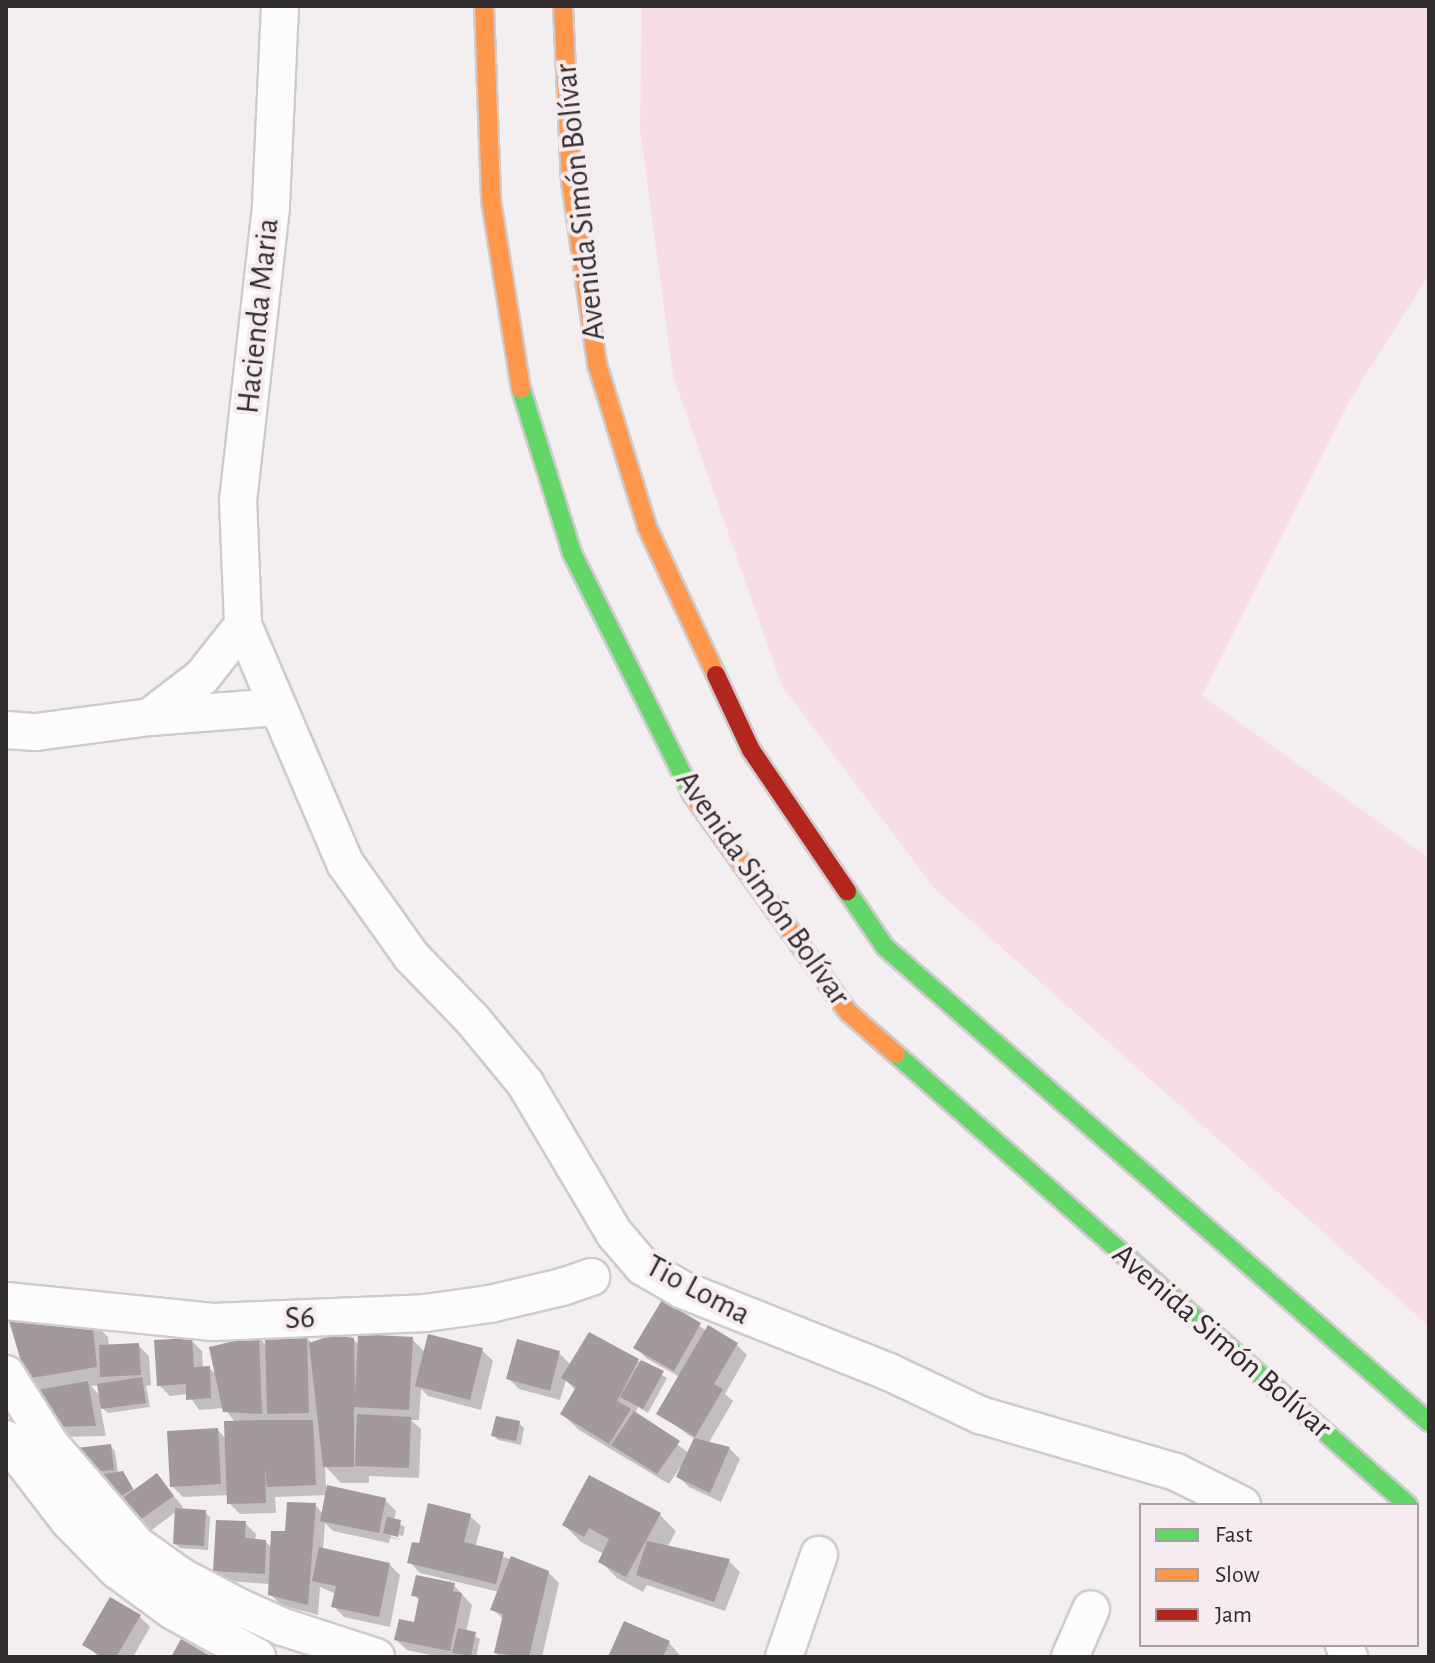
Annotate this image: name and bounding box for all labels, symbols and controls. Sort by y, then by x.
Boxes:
street label: Avenida Simón Bolívar [546,62,614,342]
street label: Hacienda Maria [229,216,287,416]
street label: Avenida Simón Bolívar [667,763,859,1013]
street label: Avenida Simón Bolívar [1104,1235,1340,1447]
street label: Tio Loma [639,1247,757,1333]
street label: S6 [284,1298,316,1338]
legend [1139,1503,1419,1647]
text: Fast [1215,1523,1252,1547]
text: Slow [1215,1563,1260,1587]
text: Jam [1215,1603,1252,1627]

